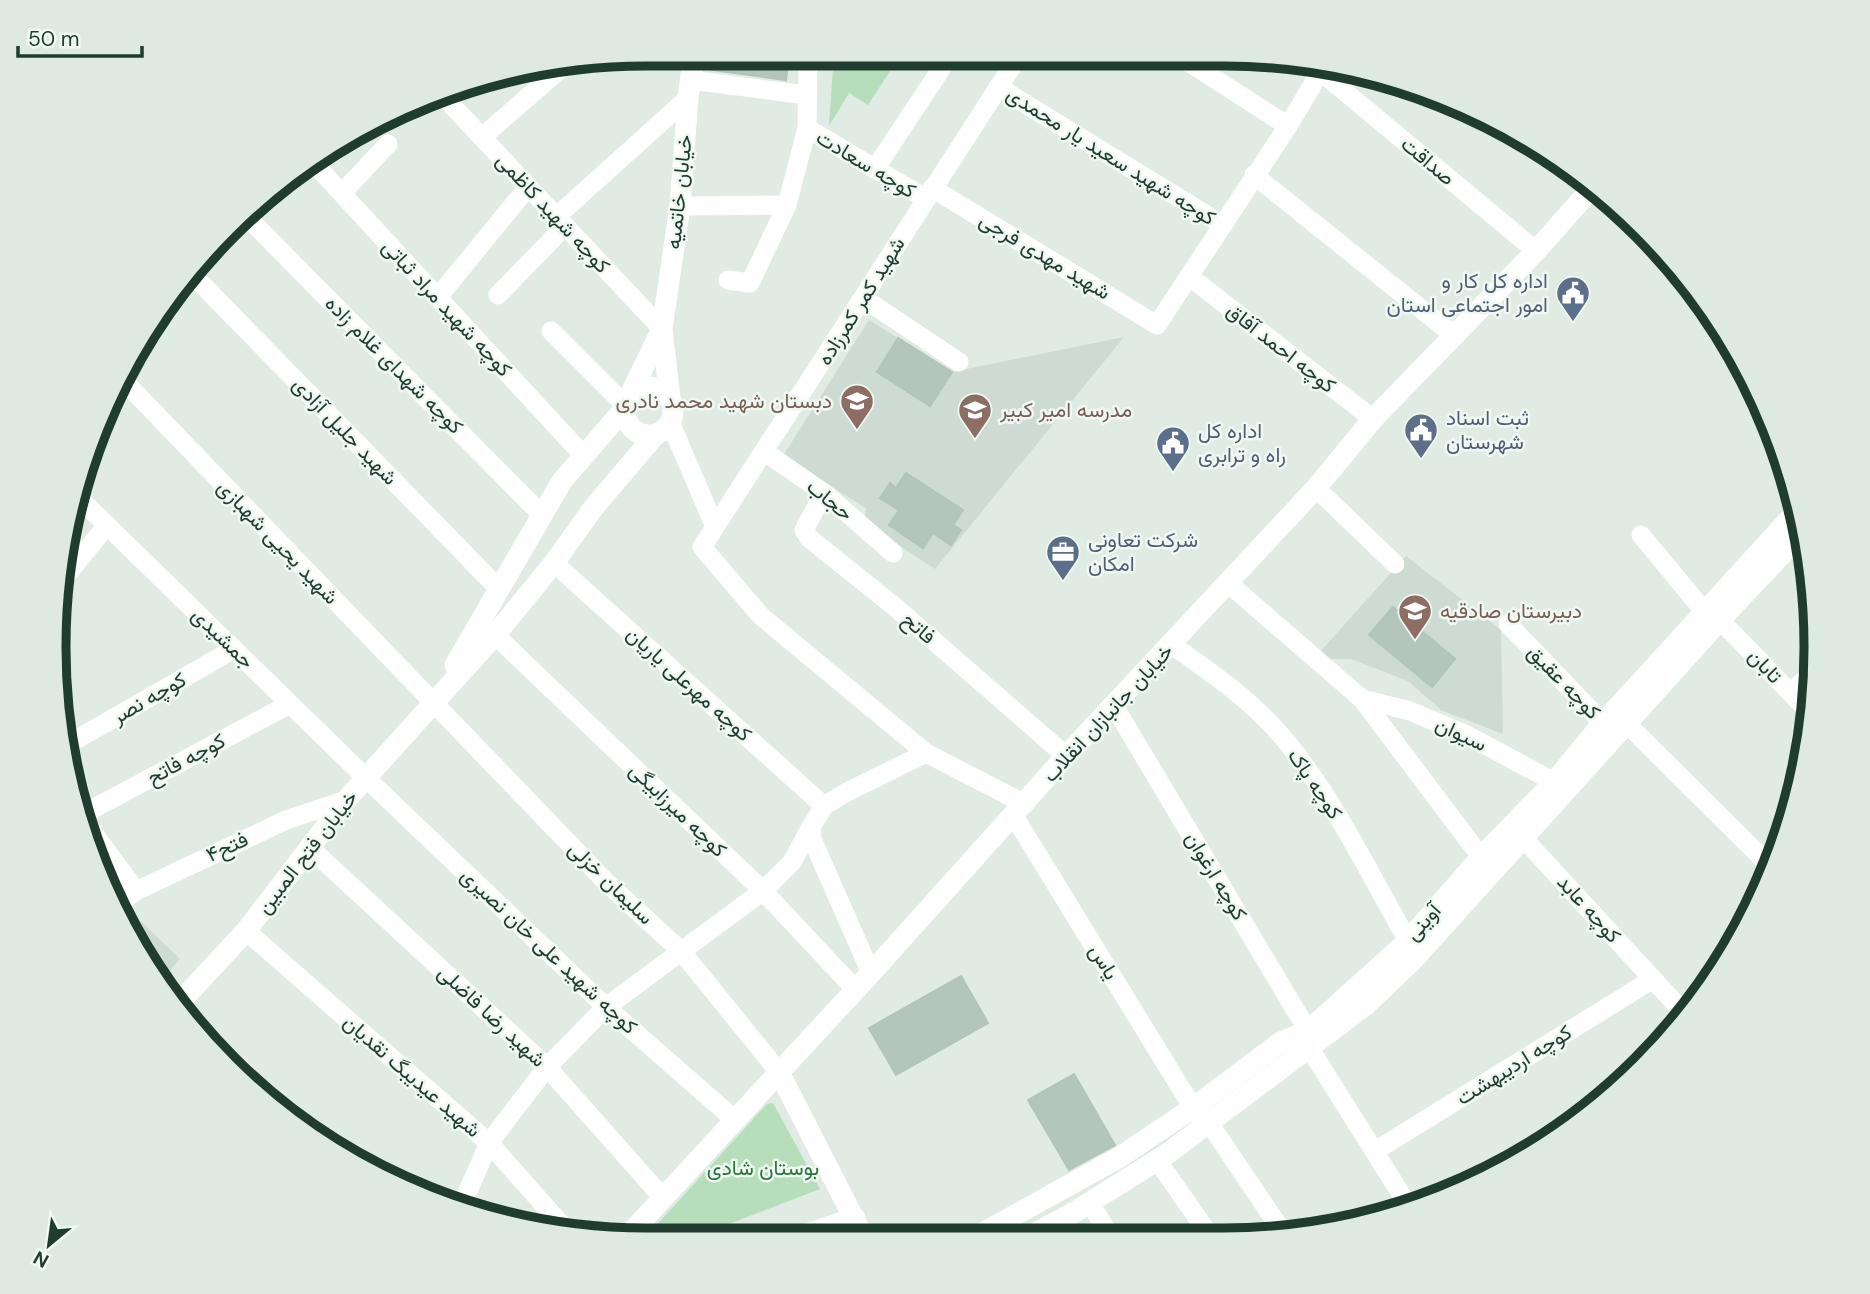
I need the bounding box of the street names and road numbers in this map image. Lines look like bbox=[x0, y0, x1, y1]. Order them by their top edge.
street label: کوچه شهید سعید یار محمدی bbox=[1001, 80, 1221, 232]
street label: کوچه سعادت bbox=[811, 123, 921, 205]
street label: صداقت bbox=[1395, 130, 1461, 192]
street label: خیابان خاتمیه bbox=[659, 133, 699, 251]
street label: کوچه شهید کاظمی bbox=[490, 147, 616, 279]
street label: شهید مهدی فرجی bbox=[974, 206, 1116, 306]
street label: شهید کمر کمرزاده bbox=[810, 232, 912, 370]
street label: کوچه شهید مراد ثباتی bbox=[376, 233, 518, 383]
street label: کوچه شهدای غلام زاده bbox=[319, 290, 469, 440]
street label: کوچه احمد آفاق bbox=[1221, 297, 1341, 399]
street label: شهید جلیل آزادی bbox=[286, 371, 404, 491]
street label: شهید یحیی شهبازی bbox=[211, 473, 345, 611]
street label: حجاب bbox=[801, 473, 859, 527]
street label: جمشیدی bbox=[185, 601, 261, 675]
street label: فاتح bbox=[896, 606, 942, 650]
street label: کوچه مهرعلی یاریان bbox=[620, 620, 758, 748]
street label: خیابان جانبازان انقلاب bbox=[1036, 638, 1180, 788]
street label: کوچه عقیق bbox=[1521, 638, 1607, 726]
street label: تابان bbox=[1742, 642, 1788, 690]
street label: کوچه نصر bbox=[106, 666, 191, 731]
street label: سیوان bbox=[1431, 710, 1491, 758]
street label: کوچه فاتح bbox=[142, 727, 230, 791]
street label: کوچه پاک bbox=[1281, 743, 1349, 825]
street label: کوچه میرزابیگی bbox=[623, 756, 733, 864]
street label: خیابان فتح المبین bbox=[250, 784, 364, 920]
street label: فتح۴ bbox=[201, 825, 253, 869]
street label: کوچه ارغوان bbox=[1179, 826, 1253, 926]
street label: سلیمان خزلی bbox=[562, 835, 660, 931]
street label: کوچه شهید علی خان نصیری bbox=[455, 862, 643, 1040]
street label: کوچه عابد bbox=[1551, 869, 1627, 949]
street label: آوینی bbox=[1399, 896, 1449, 947]
street label: یاس bbox=[1083, 939, 1125, 985]
street label: شهید رضا فاضلی bbox=[432, 959, 552, 1073]
street label: شهید عیدیبگ نقدیان bbox=[337, 1008, 487, 1144]
street label: کوچه اردیبهشت bbox=[1451, 1018, 1577, 1112]

